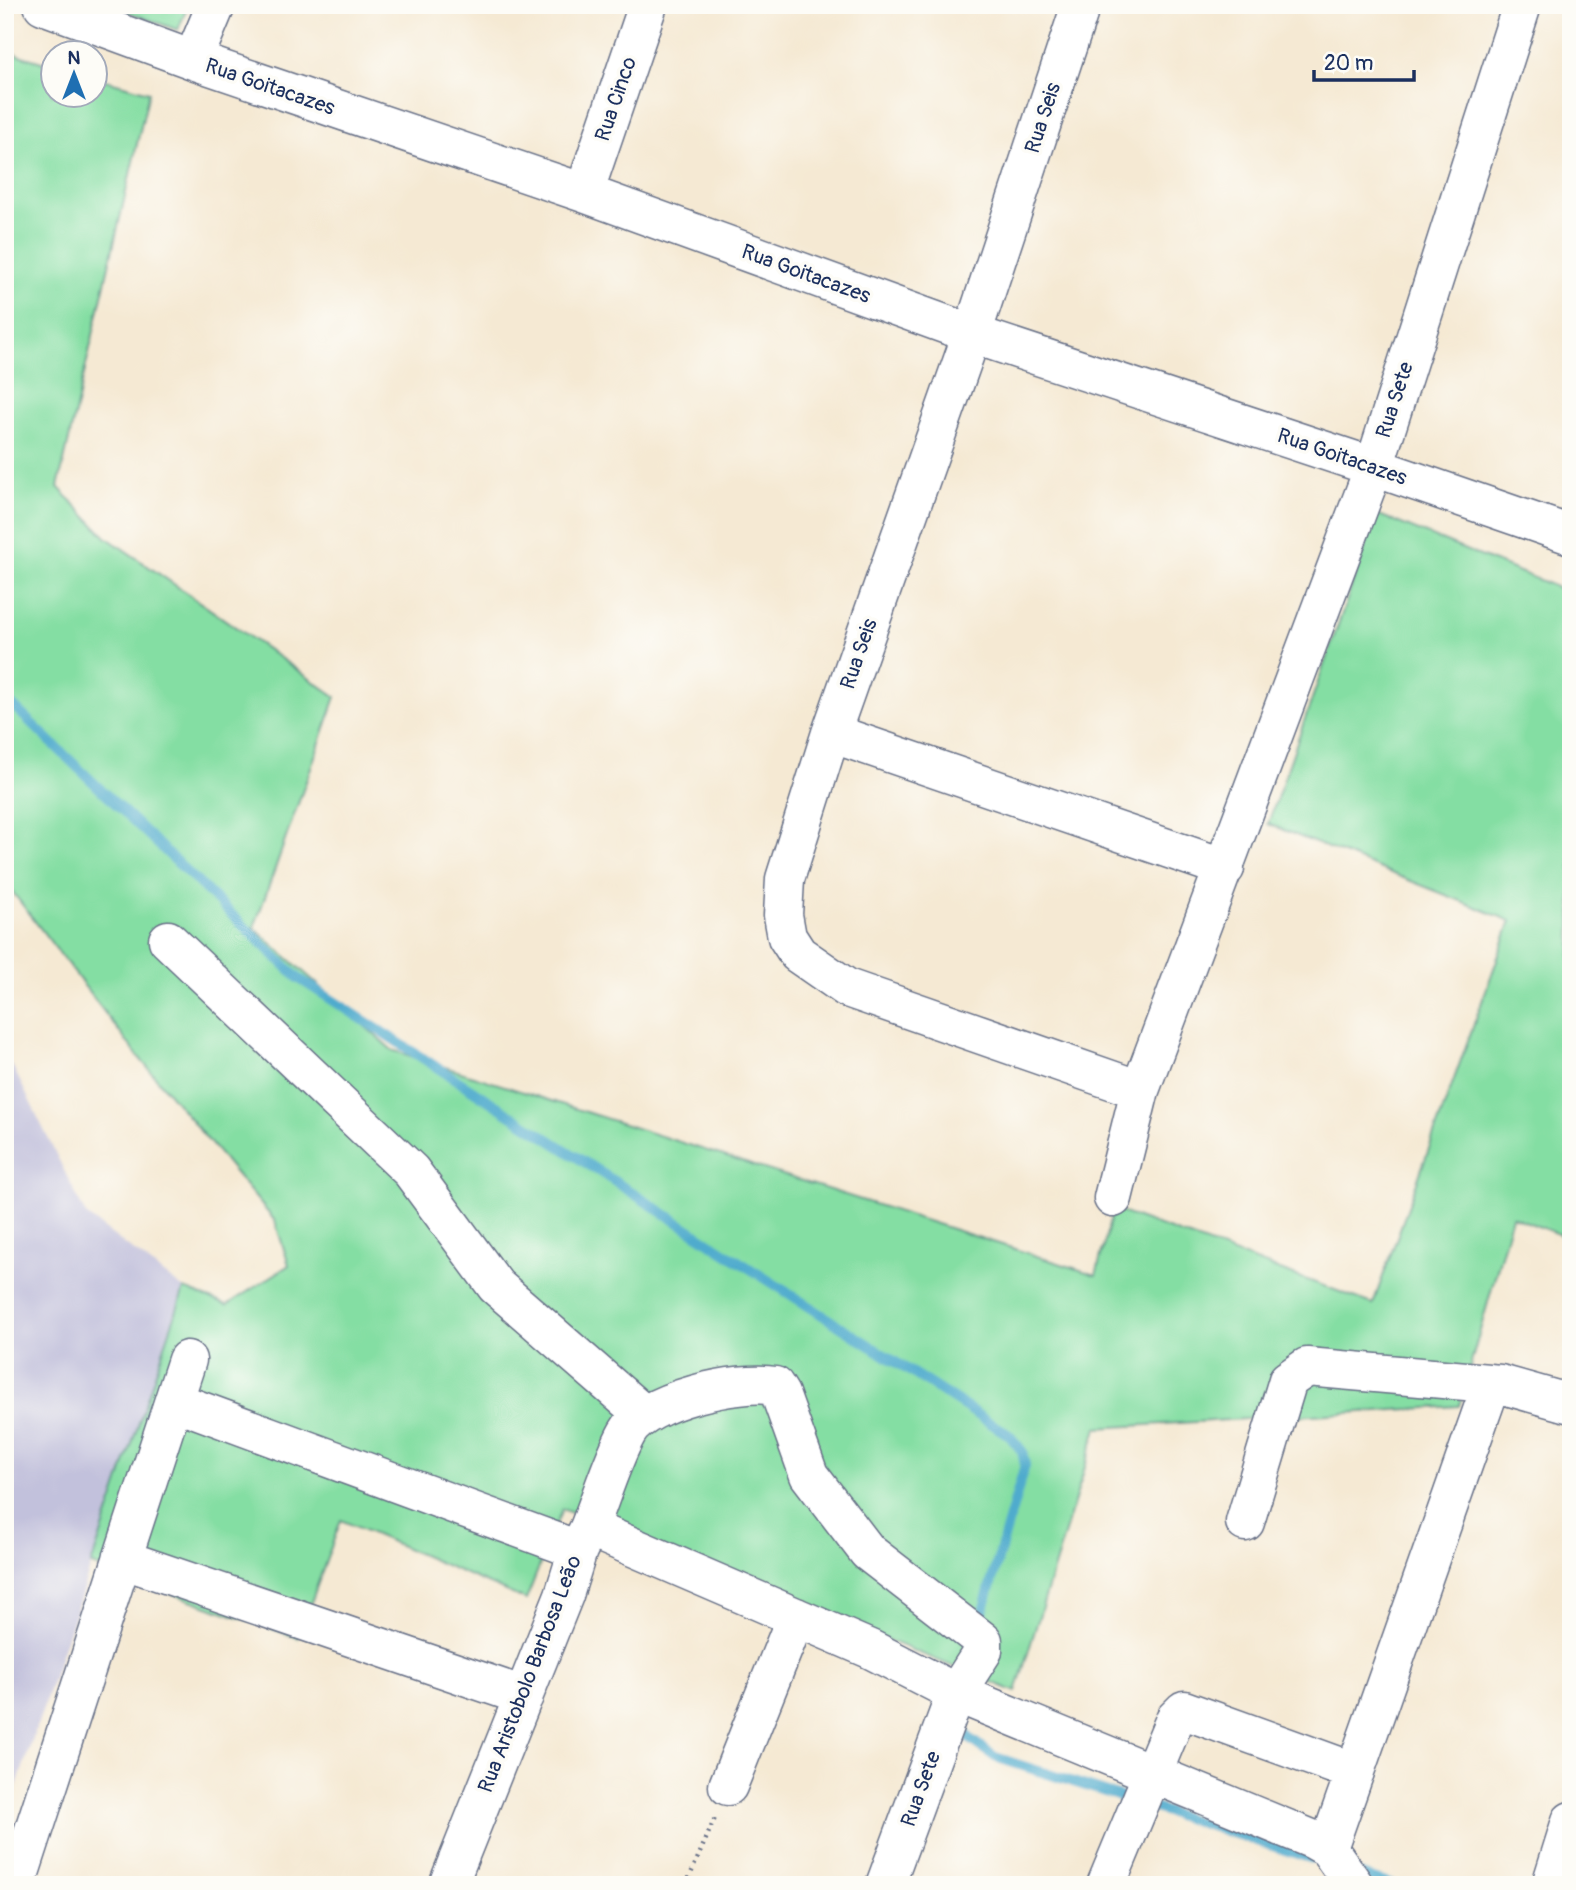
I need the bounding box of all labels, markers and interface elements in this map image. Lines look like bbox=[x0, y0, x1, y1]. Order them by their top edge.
north arrow bbox=[38, 38, 108, 108]
scale bar bbox=[1314, 38, 1413, 82]
text: N bbox=[68, 46, 81, 70]
text: 20 m bbox=[1324, 50, 1373, 77]
street label: Rua Goitacazes bbox=[202, 52, 339, 122]
street label: Rua Cinco bbox=[589, 53, 643, 145]
street label: Rua Seis bbox=[1019, 79, 1067, 157]
street label: Rua Goitacazes bbox=[738, 238, 875, 310]
street label: Rua Sete bbox=[1370, 358, 1420, 441]
street label: Rua Goitacazes bbox=[1274, 422, 1411, 492]
street label: Rua Seis bbox=[834, 615, 884, 693]
street label: Rua Aristobolo Barbosa Leão bbox=[472, 1551, 588, 1797]
street label: Rua Sete bbox=[895, 1747, 947, 1830]

